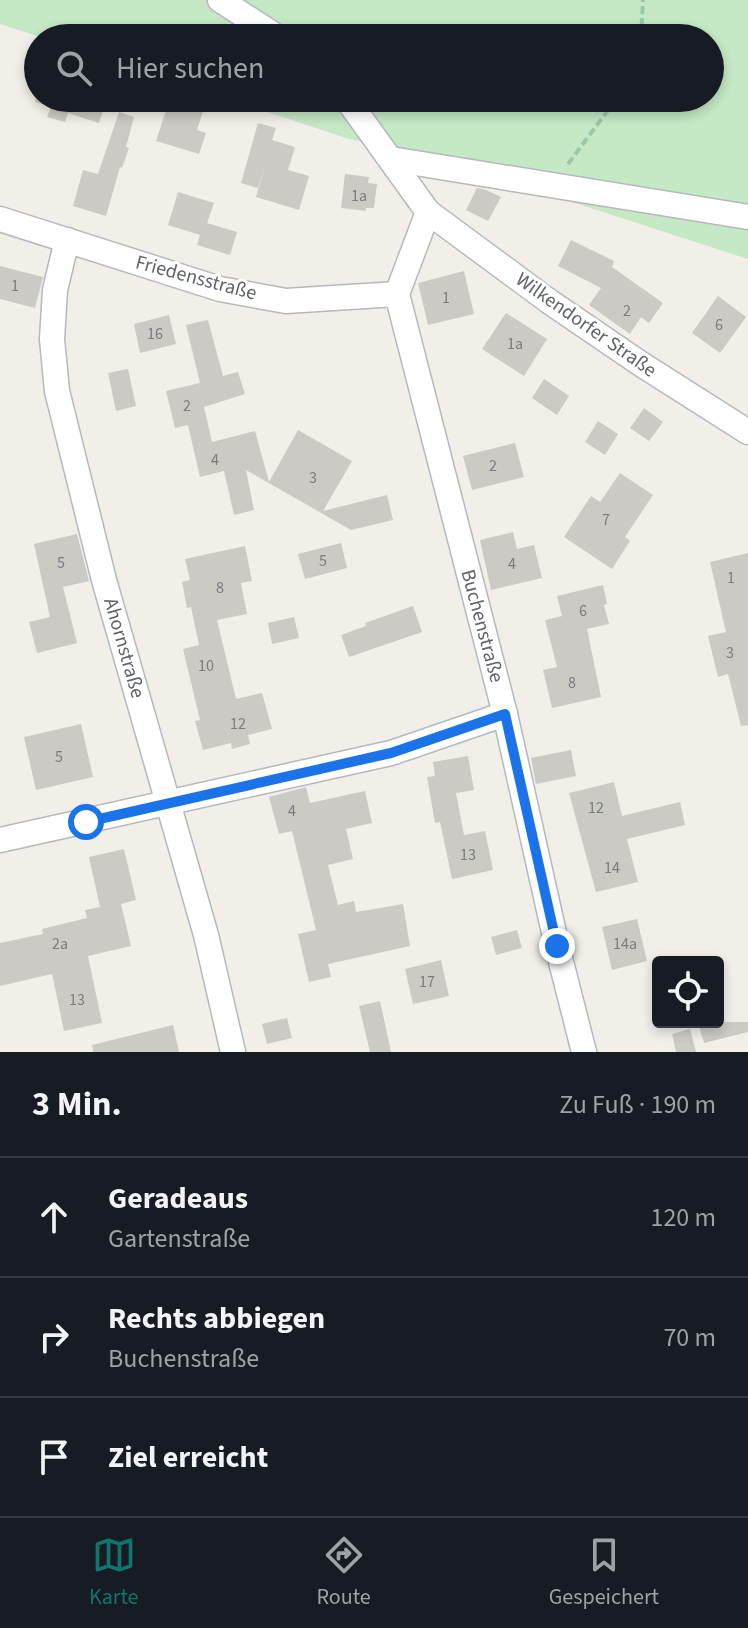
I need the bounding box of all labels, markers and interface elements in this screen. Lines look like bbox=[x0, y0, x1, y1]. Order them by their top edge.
search box bbox=[24, 24, 724, 112]
icon: search bbox=[52, 46, 96, 90]
text: Hier suchen bbox=[116, 47, 264, 90]
house number: 1a bbox=[351, 185, 367, 207]
street label: Friedensstraße bbox=[132, 248, 260, 308]
street label: Wilkendorfer Straße bbox=[510, 266, 662, 384]
house number: 1 bbox=[11, 275, 19, 297]
house number: 1 bbox=[442, 287, 450, 309]
house number: 2 bbox=[623, 300, 631, 322]
house number: 6 bbox=[715, 314, 723, 336]
house number: 16 bbox=[147, 323, 163, 345]
house number: 1a bbox=[507, 333, 523, 355]
house number: 2 bbox=[183, 395, 191, 417]
house number: 4 bbox=[211, 449, 219, 471]
house number: 2 bbox=[489, 455, 497, 477]
house number: 3 bbox=[309, 467, 317, 489]
house number: 7 bbox=[602, 509, 610, 531]
house number: 5 bbox=[319, 550, 327, 572]
house number: 5 bbox=[57, 552, 65, 574]
house number: 4 bbox=[508, 553, 516, 575]
street label: Buchenstraße bbox=[453, 566, 511, 686]
house number: 1 bbox=[727, 567, 735, 589]
house number: 8 bbox=[216, 577, 224, 599]
street label: Ahornstraße bbox=[96, 595, 152, 702]
house number: 6 bbox=[579, 600, 587, 622]
house number: 3 bbox=[726, 642, 734, 664]
house number: 10 bbox=[198, 655, 214, 677]
house number: 8 bbox=[568, 672, 576, 694]
house number: 12 bbox=[230, 713, 246, 735]
house number: 5 bbox=[55, 746, 63, 768]
house number: 12 bbox=[588, 797, 604, 819]
house number: 4 bbox=[288, 800, 296, 822]
route start bbox=[68, 804, 104, 840]
house number: 13 bbox=[460, 844, 476, 866]
house number: 14 bbox=[604, 857, 620, 879]
route end bbox=[539, 928, 575, 964]
house number: 2a bbox=[52, 933, 68, 955]
house number: 14a bbox=[613, 933, 637, 955]
map controls bbox=[652, 956, 724, 1028]
button: locate bbox=[652, 956, 724, 1028]
house number: 17 bbox=[419, 971, 435, 993]
house number: 13 bbox=[69, 989, 85, 1011]
text: 3 Min. bbox=[32, 1080, 122, 1129]
text: Zu Fuß · 190 m bbox=[559, 1086, 716, 1123]
text: Geradeaus bbox=[108, 1177, 248, 1220]
icon: ahead bbox=[32, 1195, 76, 1239]
text: 120 m bbox=[650, 1199, 716, 1236]
text: Gartenstraße bbox=[108, 1220, 250, 1257]
text: Rechts abbiegen bbox=[108, 1297, 325, 1340]
icon: right bbox=[32, 1315, 76, 1359]
text: 70 m bbox=[663, 1319, 716, 1356]
text: Buchenstraße bbox=[108, 1340, 259, 1377]
icon: arrive bbox=[32, 1435, 76, 1479]
text: Ziel erreicht bbox=[108, 1436, 268, 1479]
tab: Karte bbox=[89, 1533, 139, 1613]
tab: Route bbox=[317, 1533, 371, 1613]
tab: Gespeichert bbox=[549, 1533, 659, 1613]

